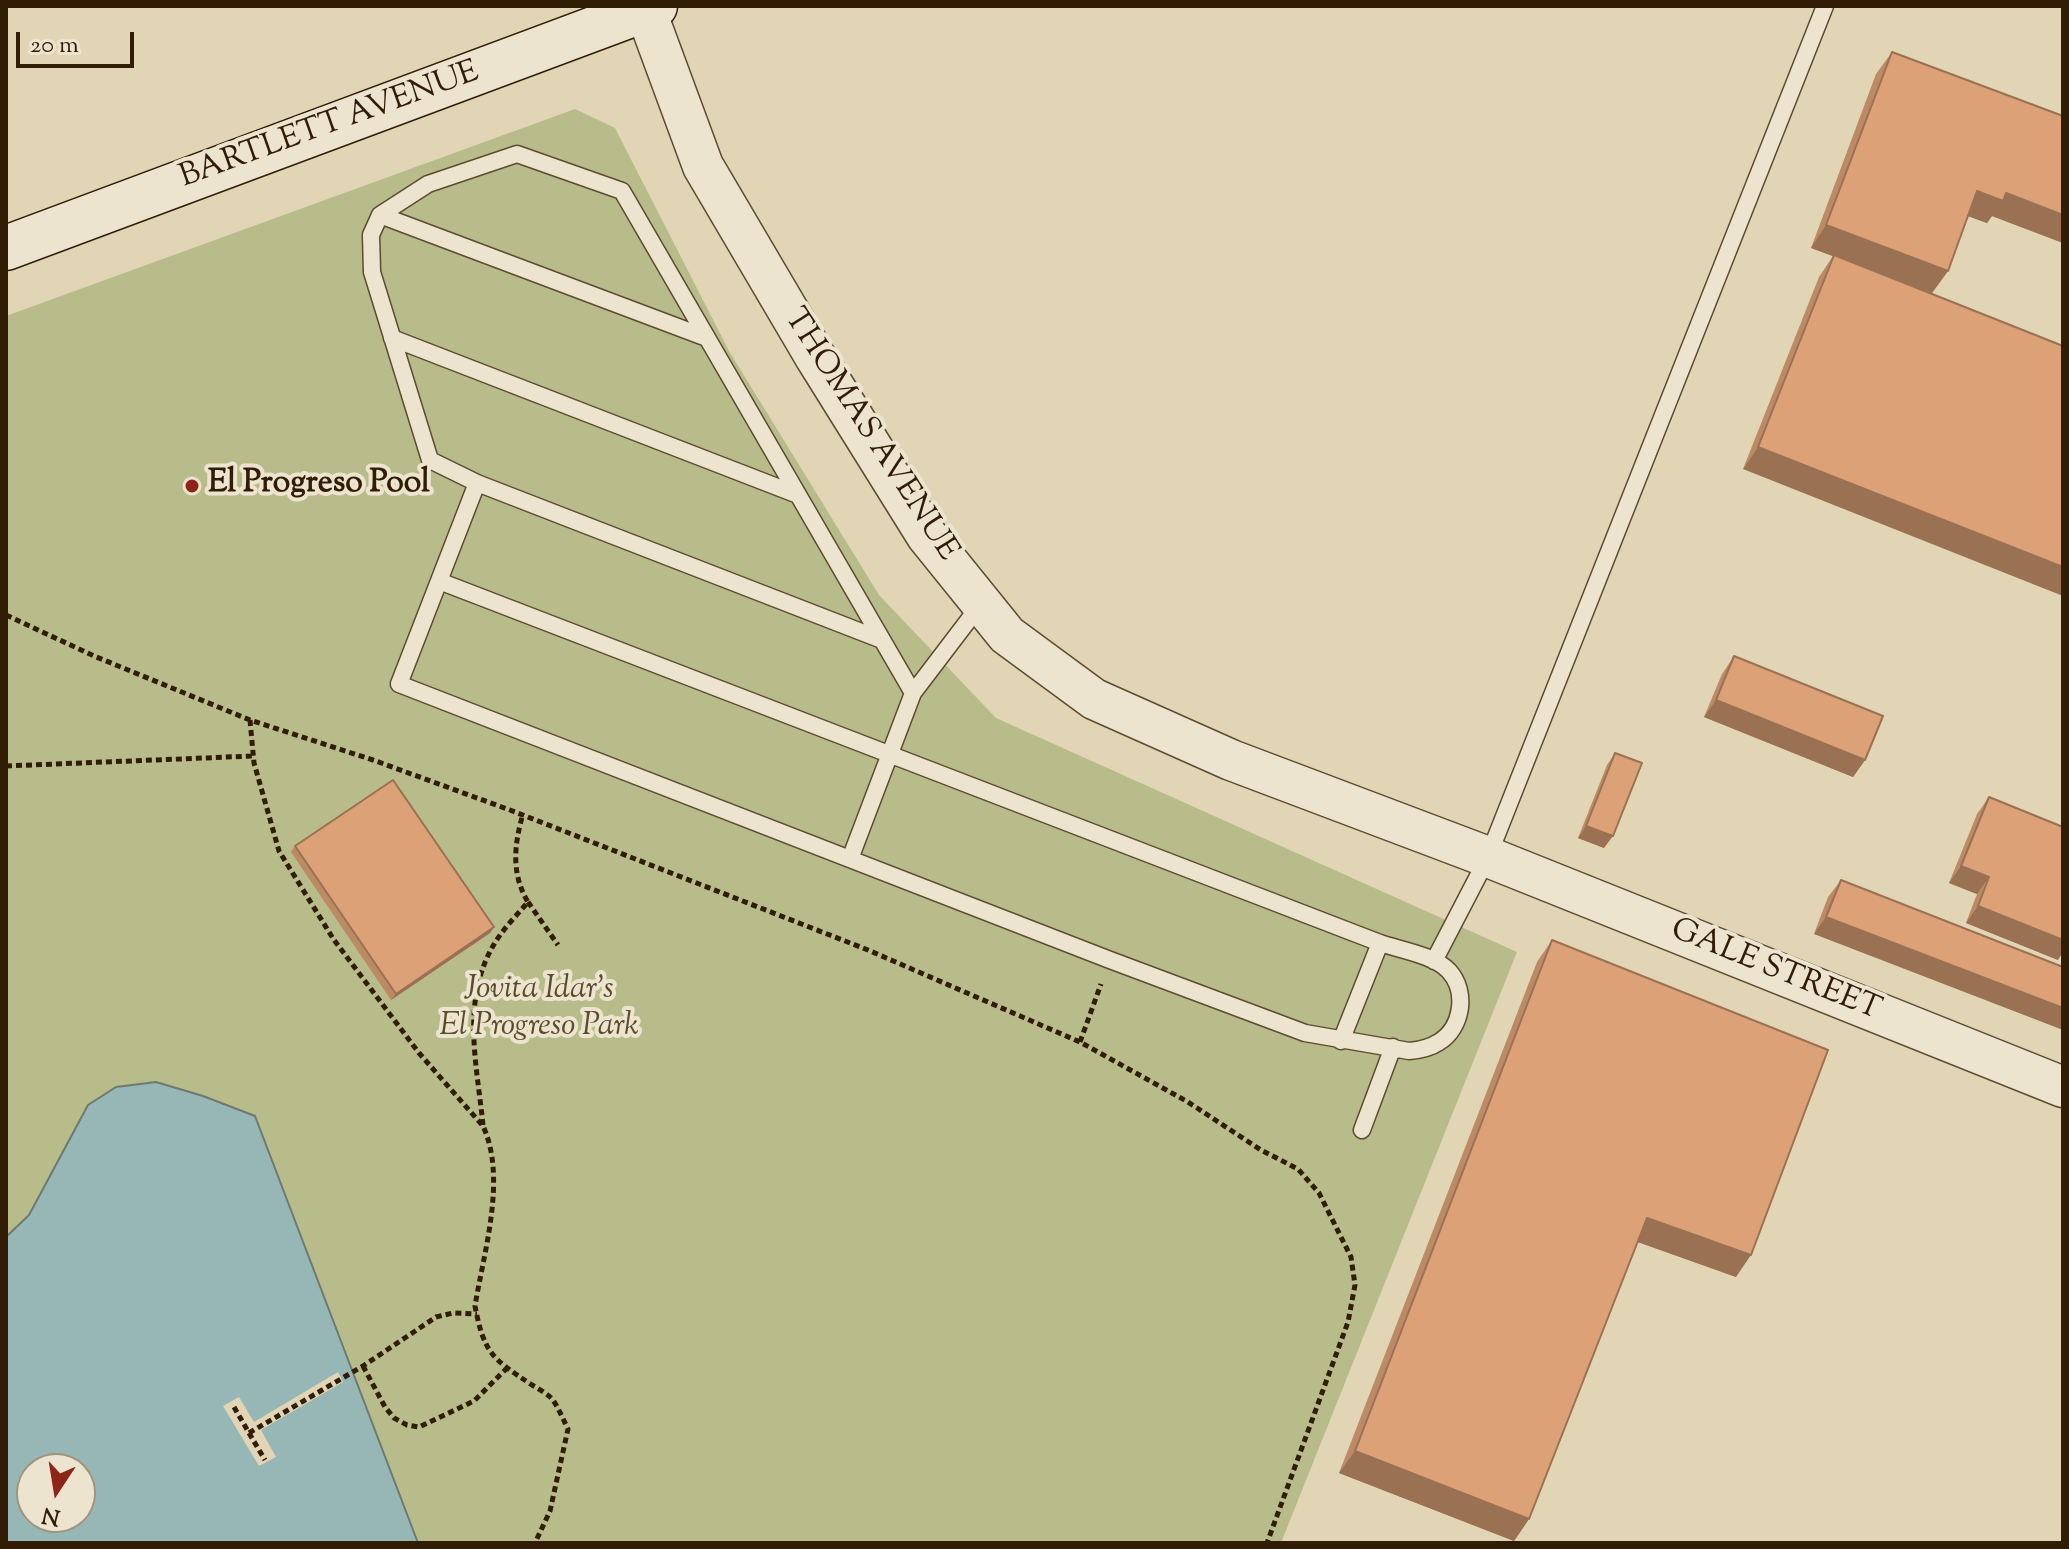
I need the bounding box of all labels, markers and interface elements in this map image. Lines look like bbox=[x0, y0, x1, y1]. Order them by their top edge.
scale bar bbox=[20, 16, 138, 66]
text: 20 m bbox=[30, 29, 79, 63]
street label: BARTLETT AVENUE bbox=[175, 55, 485, 199]
street label: THOMAS AVENUE bbox=[773, 303, 965, 569]
place label: El Progreso Pool bbox=[208, 467, 430, 505]
marker: El Progreso Pool bbox=[183, 477, 201, 495]
street label: GALE STREET bbox=[1664, 912, 1886, 1032]
park label: Jovita Idar's El Progreso Park bbox=[439, 973, 639, 1048]
north arrow bbox=[16, 1453, 96, 1533]
text: N bbox=[40, 1497, 63, 1532]

